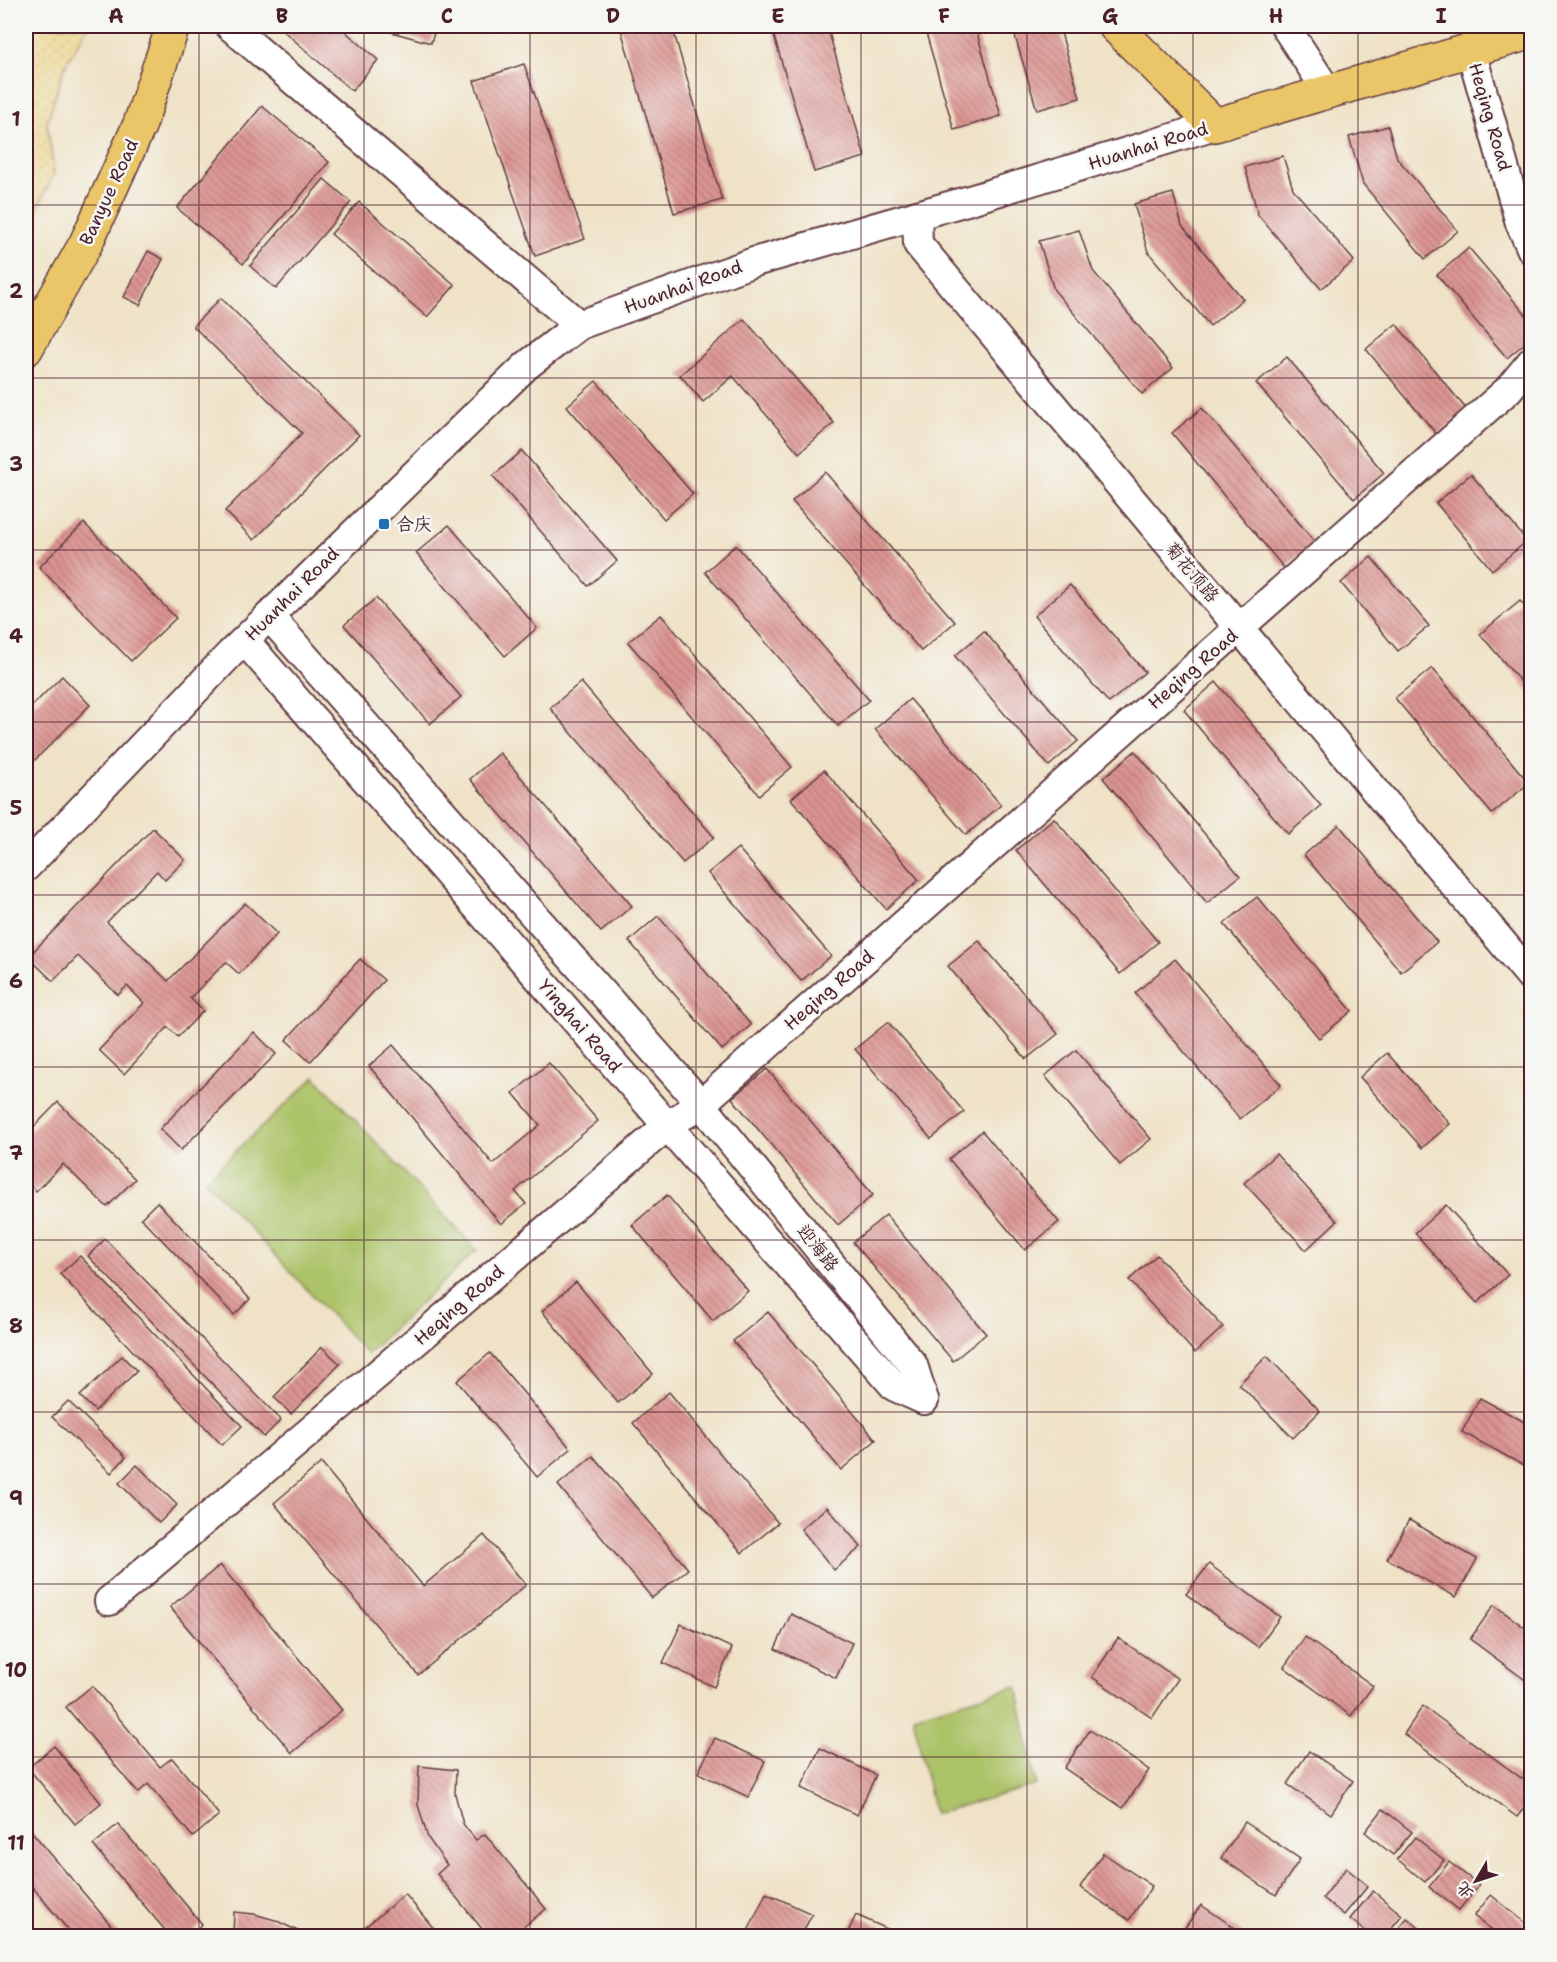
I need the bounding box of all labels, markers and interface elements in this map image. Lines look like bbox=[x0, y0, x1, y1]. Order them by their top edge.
text: A bbox=[108, 3, 124, 29]
text: B bbox=[276, 3, 288, 29]
text: C bbox=[441, 3, 453, 29]
text: D bbox=[606, 3, 620, 29]
text: E bbox=[771, 3, 785, 29]
text: F bbox=[938, 3, 950, 29]
text: G bbox=[1102, 3, 1118, 29]
text: H bbox=[1269, 3, 1283, 29]
text: I bbox=[1435, 3, 1447, 29]
street label: Heqing Road bbox=[1463, 60, 1517, 174]
text: 1 bbox=[11, 106, 21, 132]
street label: Huanhai Road bbox=[1085, 116, 1211, 176]
street label: Banyue Road bbox=[74, 135, 144, 249]
street label: Huanhai Road bbox=[621, 255, 745, 319]
text: 2 bbox=[9, 278, 23, 304]
text: 3 bbox=[9, 451, 23, 477]
place label: 合庆 bbox=[396, 512, 432, 536]
marker: 合庆 bbox=[377, 517, 391, 531]
street label: 菊花顶路 bbox=[1160, 537, 1224, 607]
street label: Huanhai Road bbox=[240, 542, 344, 646]
text: 4 bbox=[9, 623, 23, 649]
street label: Heqing Road bbox=[1143, 623, 1243, 715]
text: 5 bbox=[10, 795, 22, 821]
street label: Heqing Road bbox=[779, 944, 879, 1036]
text: 6 bbox=[9, 968, 23, 994]
street label: Yinghai Road bbox=[533, 974, 627, 1078]
text: 7 bbox=[9, 1140, 23, 1166]
street label: 迎海路 bbox=[792, 1219, 844, 1277]
street label: Heqing Road bbox=[409, 1259, 509, 1351]
text: 8 bbox=[9, 1313, 23, 1339]
text: 9 bbox=[9, 1485, 23, 1511]
text: 10 bbox=[5, 1657, 27, 1683]
text: 11 bbox=[7, 1830, 25, 1856]
north arrow bbox=[1446, 1851, 1506, 1911]
text: 北 bbox=[1452, 1877, 1478, 1903]

